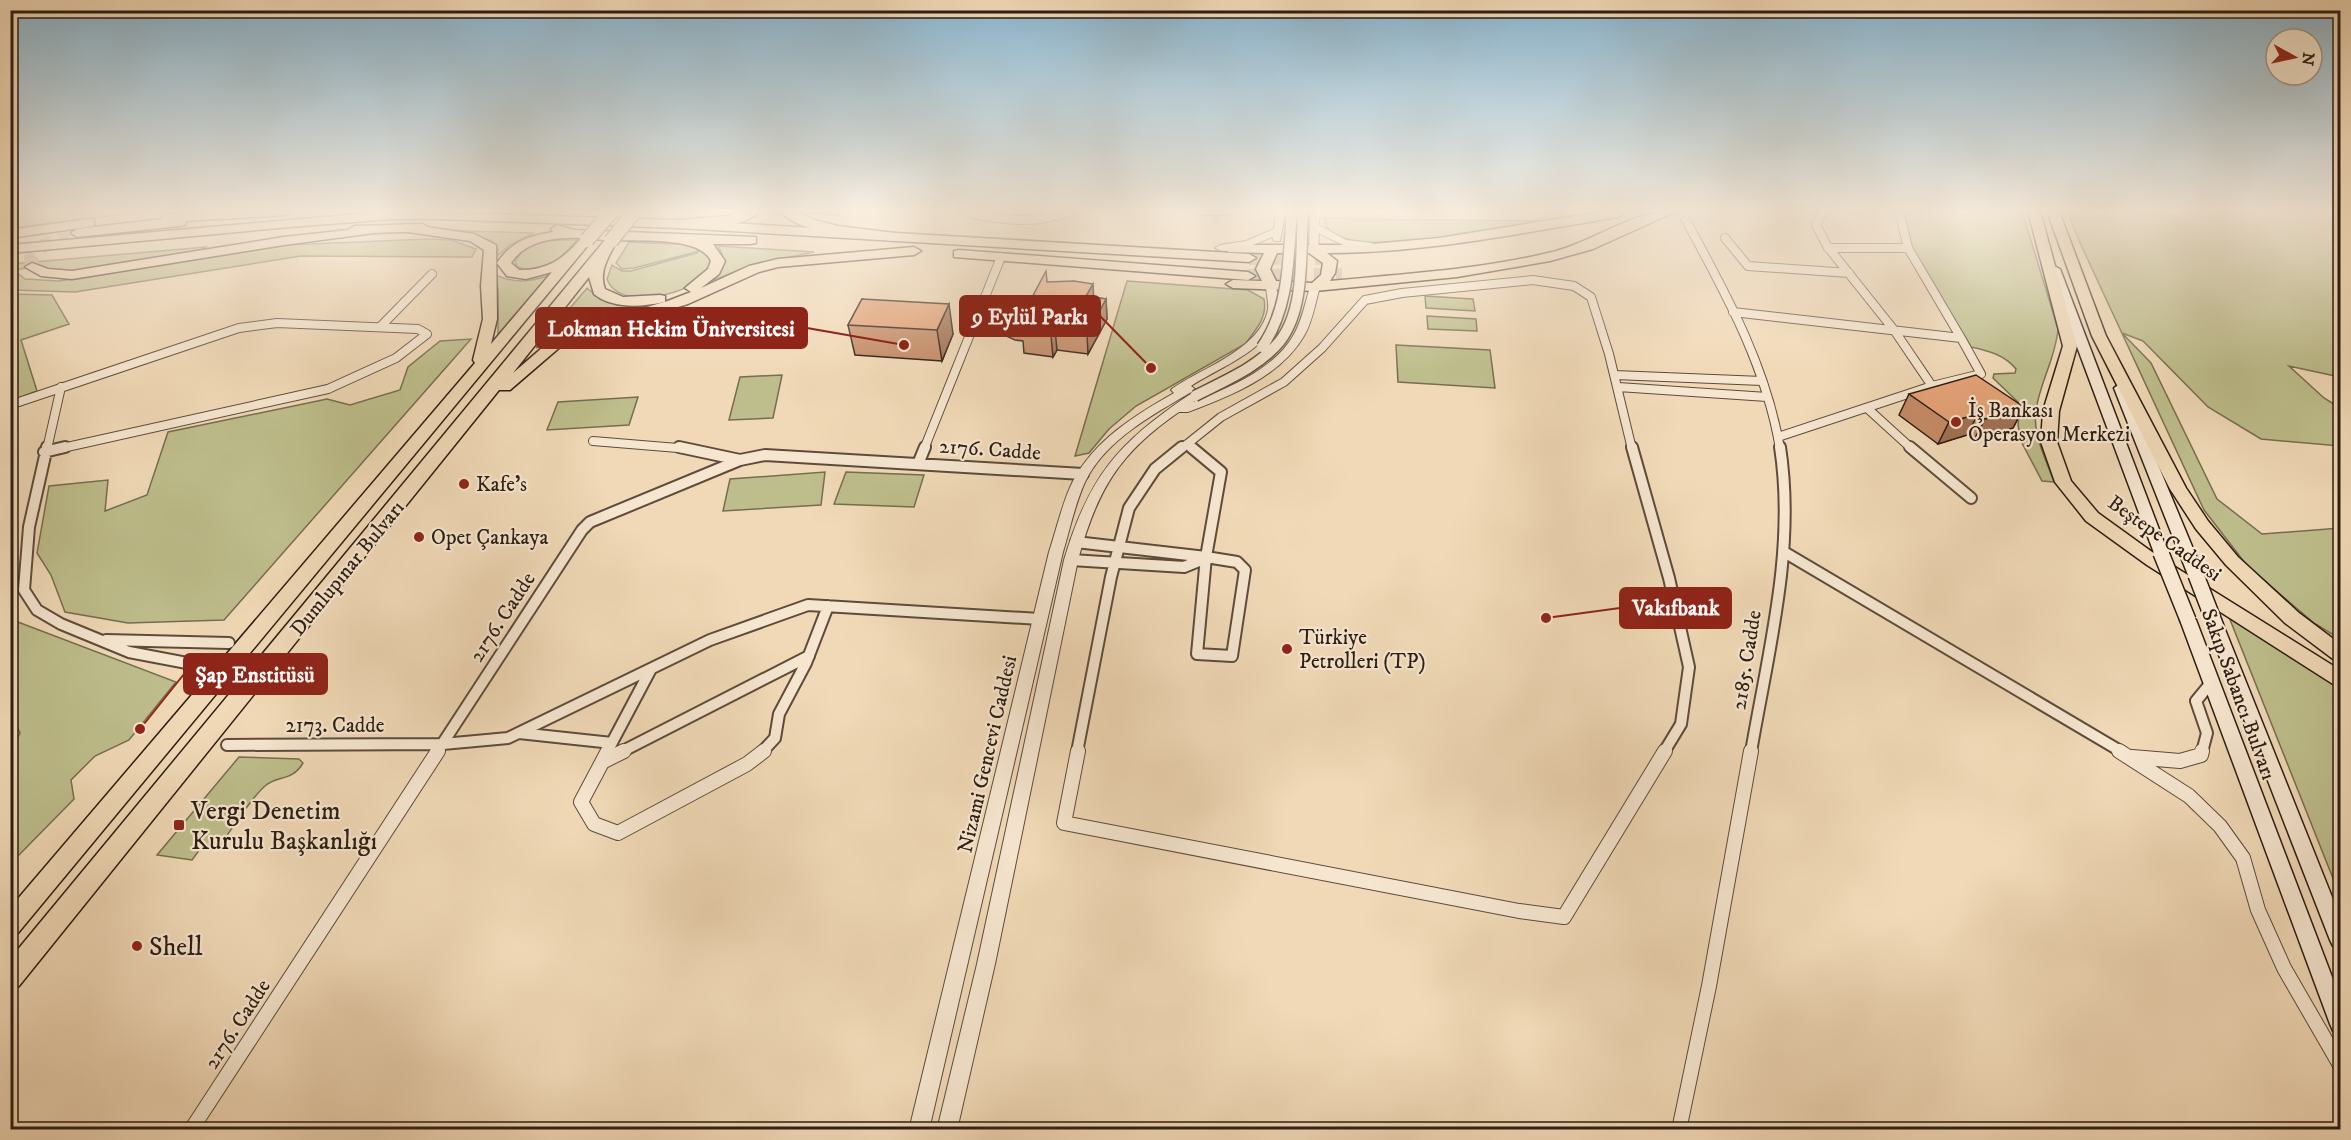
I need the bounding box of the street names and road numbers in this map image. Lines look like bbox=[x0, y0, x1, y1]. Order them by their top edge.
street label: 2176. Cadde bbox=[938, 433, 1042, 467]
street label: Beştepe Caddesi bbox=[2102, 490, 2226, 588]
street label: Dumlupınar Bulvarı bbox=[285, 496, 410, 642]
street label: 2176. Cadde bbox=[464, 567, 542, 667]
street label: Sakıp Sabancı Bulvarı bbox=[2195, 605, 2281, 784]
street label: 2185. Cadde bbox=[1726, 608, 1768, 712]
street label: Nizami Gencevi Caddesi bbox=[953, 653, 1023, 856]
street label: 2173. Cadde bbox=[286, 713, 385, 739]
street label: 2176. Cadde bbox=[199, 974, 277, 1074]

